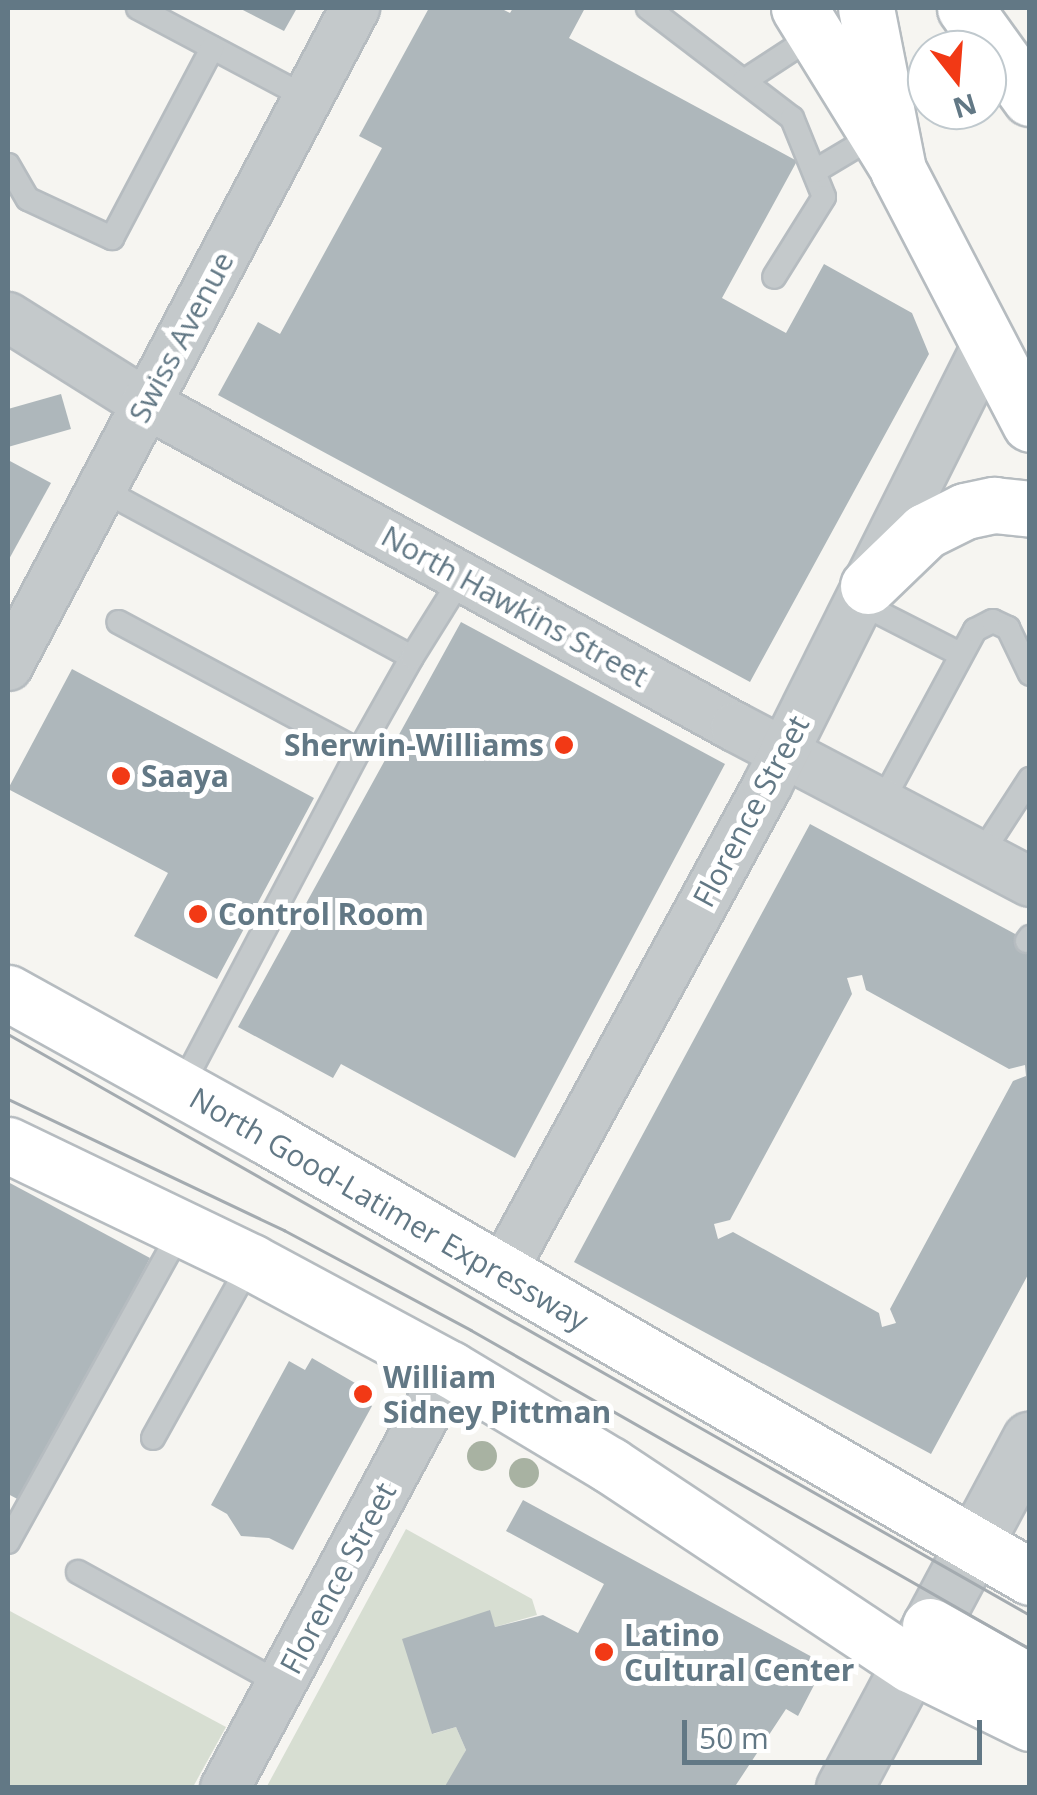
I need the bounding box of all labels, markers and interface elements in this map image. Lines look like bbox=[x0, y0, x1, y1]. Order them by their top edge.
north arrow bbox=[907, 30, 1007, 130]
text: N bbox=[949, 85, 982, 128]
street label: Swiss Avenue bbox=[121, 246, 241, 428]
street label: North Hawkins Street bbox=[375, 518, 655, 694]
street label: Florence Street bbox=[685, 709, 817, 913]
place label: Sherwin-Williams bbox=[284, 727, 544, 763]
marker: Sherwin-Williams bbox=[553, 734, 575, 756]
place label: Saaya bbox=[141, 758, 229, 794]
marker: Saaya bbox=[110, 765, 132, 787]
place label: Control Room bbox=[218, 896, 424, 932]
marker: Control Room bbox=[187, 903, 209, 925]
street label: North Good-Latimer Expressway bbox=[183, 1080, 595, 1338]
place label: William Sidney Pittman bbox=[383, 1359, 611, 1430]
marker: William Sidney Pittman bbox=[352, 1383, 374, 1405]
street label: Florence Street bbox=[272, 1476, 404, 1680]
place label: Latino Cultural Center bbox=[624, 1617, 854, 1688]
marker: Latino Cultural Center bbox=[593, 1641, 615, 1663]
scale bar bbox=[687, 1700, 987, 1762]
text: 50 m bbox=[699, 1717, 769, 1758]

